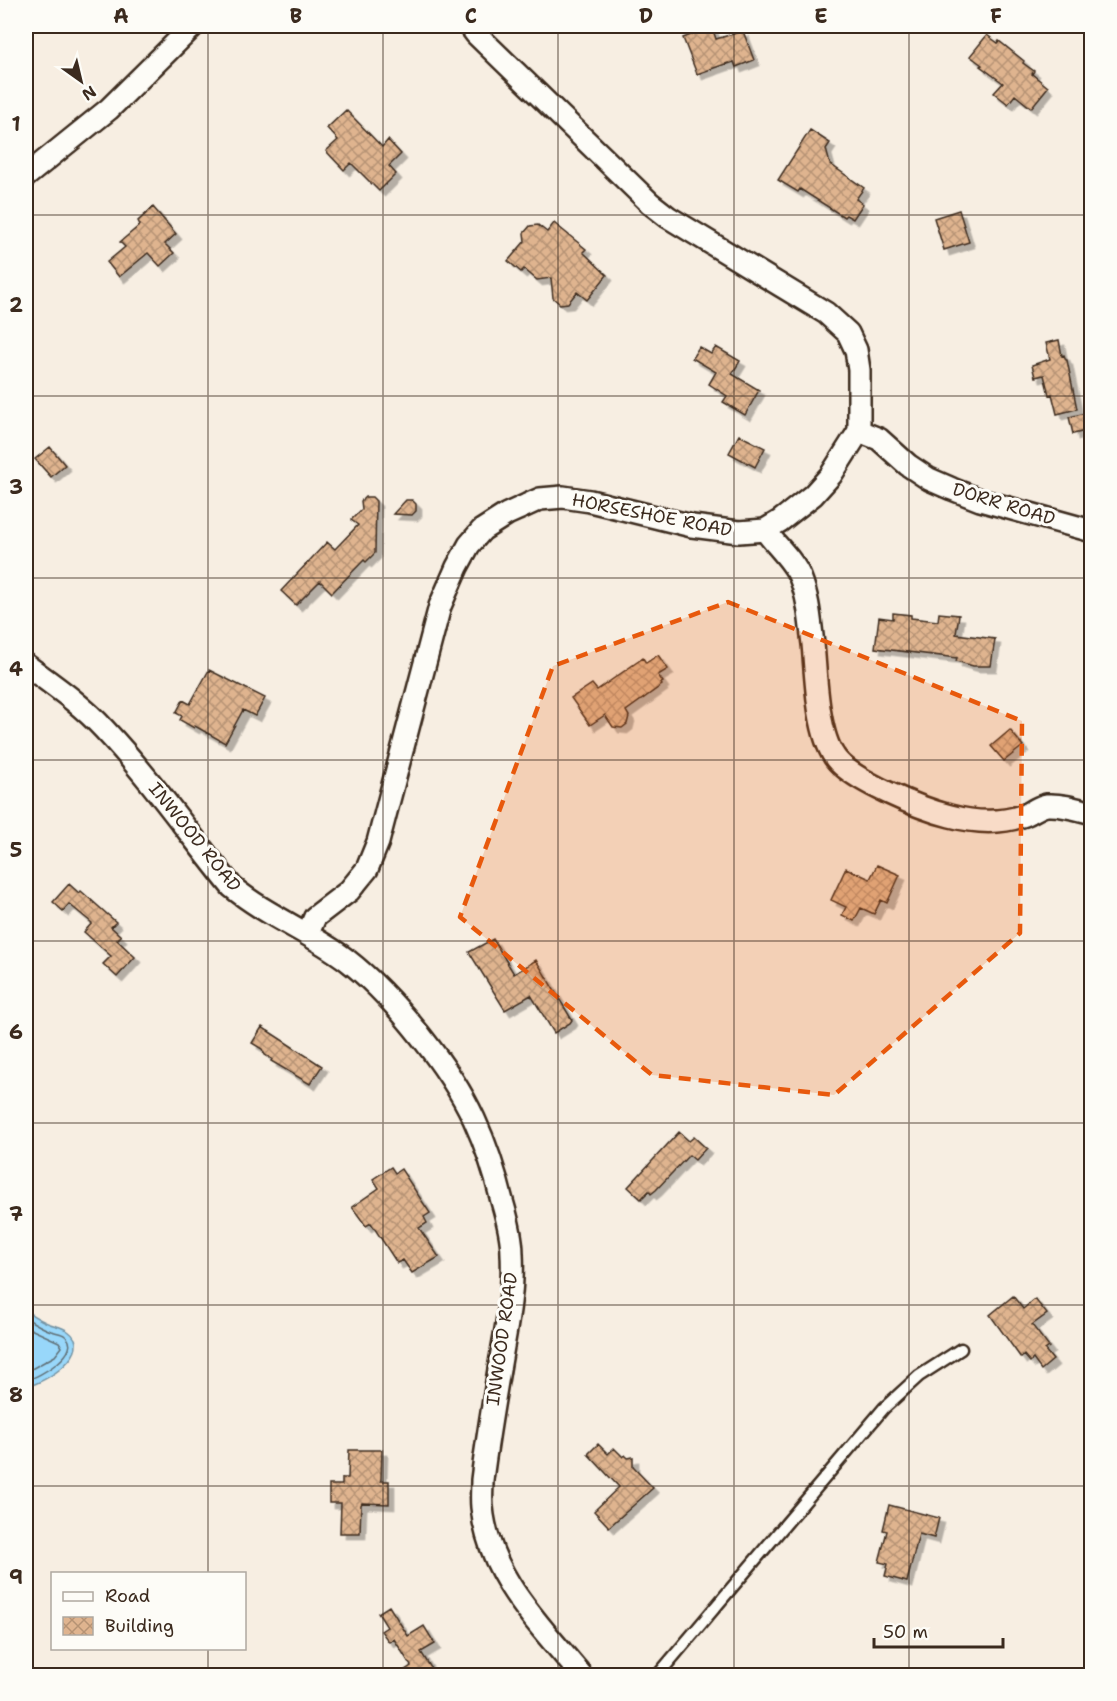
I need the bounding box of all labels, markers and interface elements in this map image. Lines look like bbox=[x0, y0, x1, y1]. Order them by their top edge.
text: A bbox=[113, 3, 129, 29]
text: B bbox=[290, 3, 302, 29]
text: C bbox=[465, 3, 477, 29]
text: D bbox=[639, 3, 653, 29]
text: E bbox=[814, 3, 828, 29]
text: F bbox=[990, 3, 1002, 29]
north arrow bbox=[51, 51, 111, 111]
text: N bbox=[78, 81, 100, 105]
text: 1 bbox=[11, 111, 21, 137]
text: 2 bbox=[9, 292, 23, 318]
text: 3 bbox=[9, 474, 23, 500]
street label: DORR ROAD bbox=[950, 477, 1058, 531]
street label: HORSESHOE ROAD bbox=[570, 488, 734, 542]
text: 4 bbox=[9, 656, 23, 682]
street label: INWOOD ROAD bbox=[143, 777, 247, 897]
text: 5 bbox=[10, 837, 22, 863]
text: 6 bbox=[9, 1019, 23, 1045]
text: 7 bbox=[9, 1201, 23, 1227]
street label: INWOOD ROAD bbox=[481, 1271, 523, 1407]
text: 8 bbox=[9, 1382, 23, 1408]
text: 9 bbox=[9, 1564, 23, 1590]
legend bbox=[51, 1572, 246, 1650]
text: Road bbox=[105, 1584, 150, 1608]
scale bar bbox=[874, 1611, 1003, 1649]
text: Building bbox=[105, 1614, 174, 1638]
text: 50 m bbox=[883, 1620, 928, 1644]

